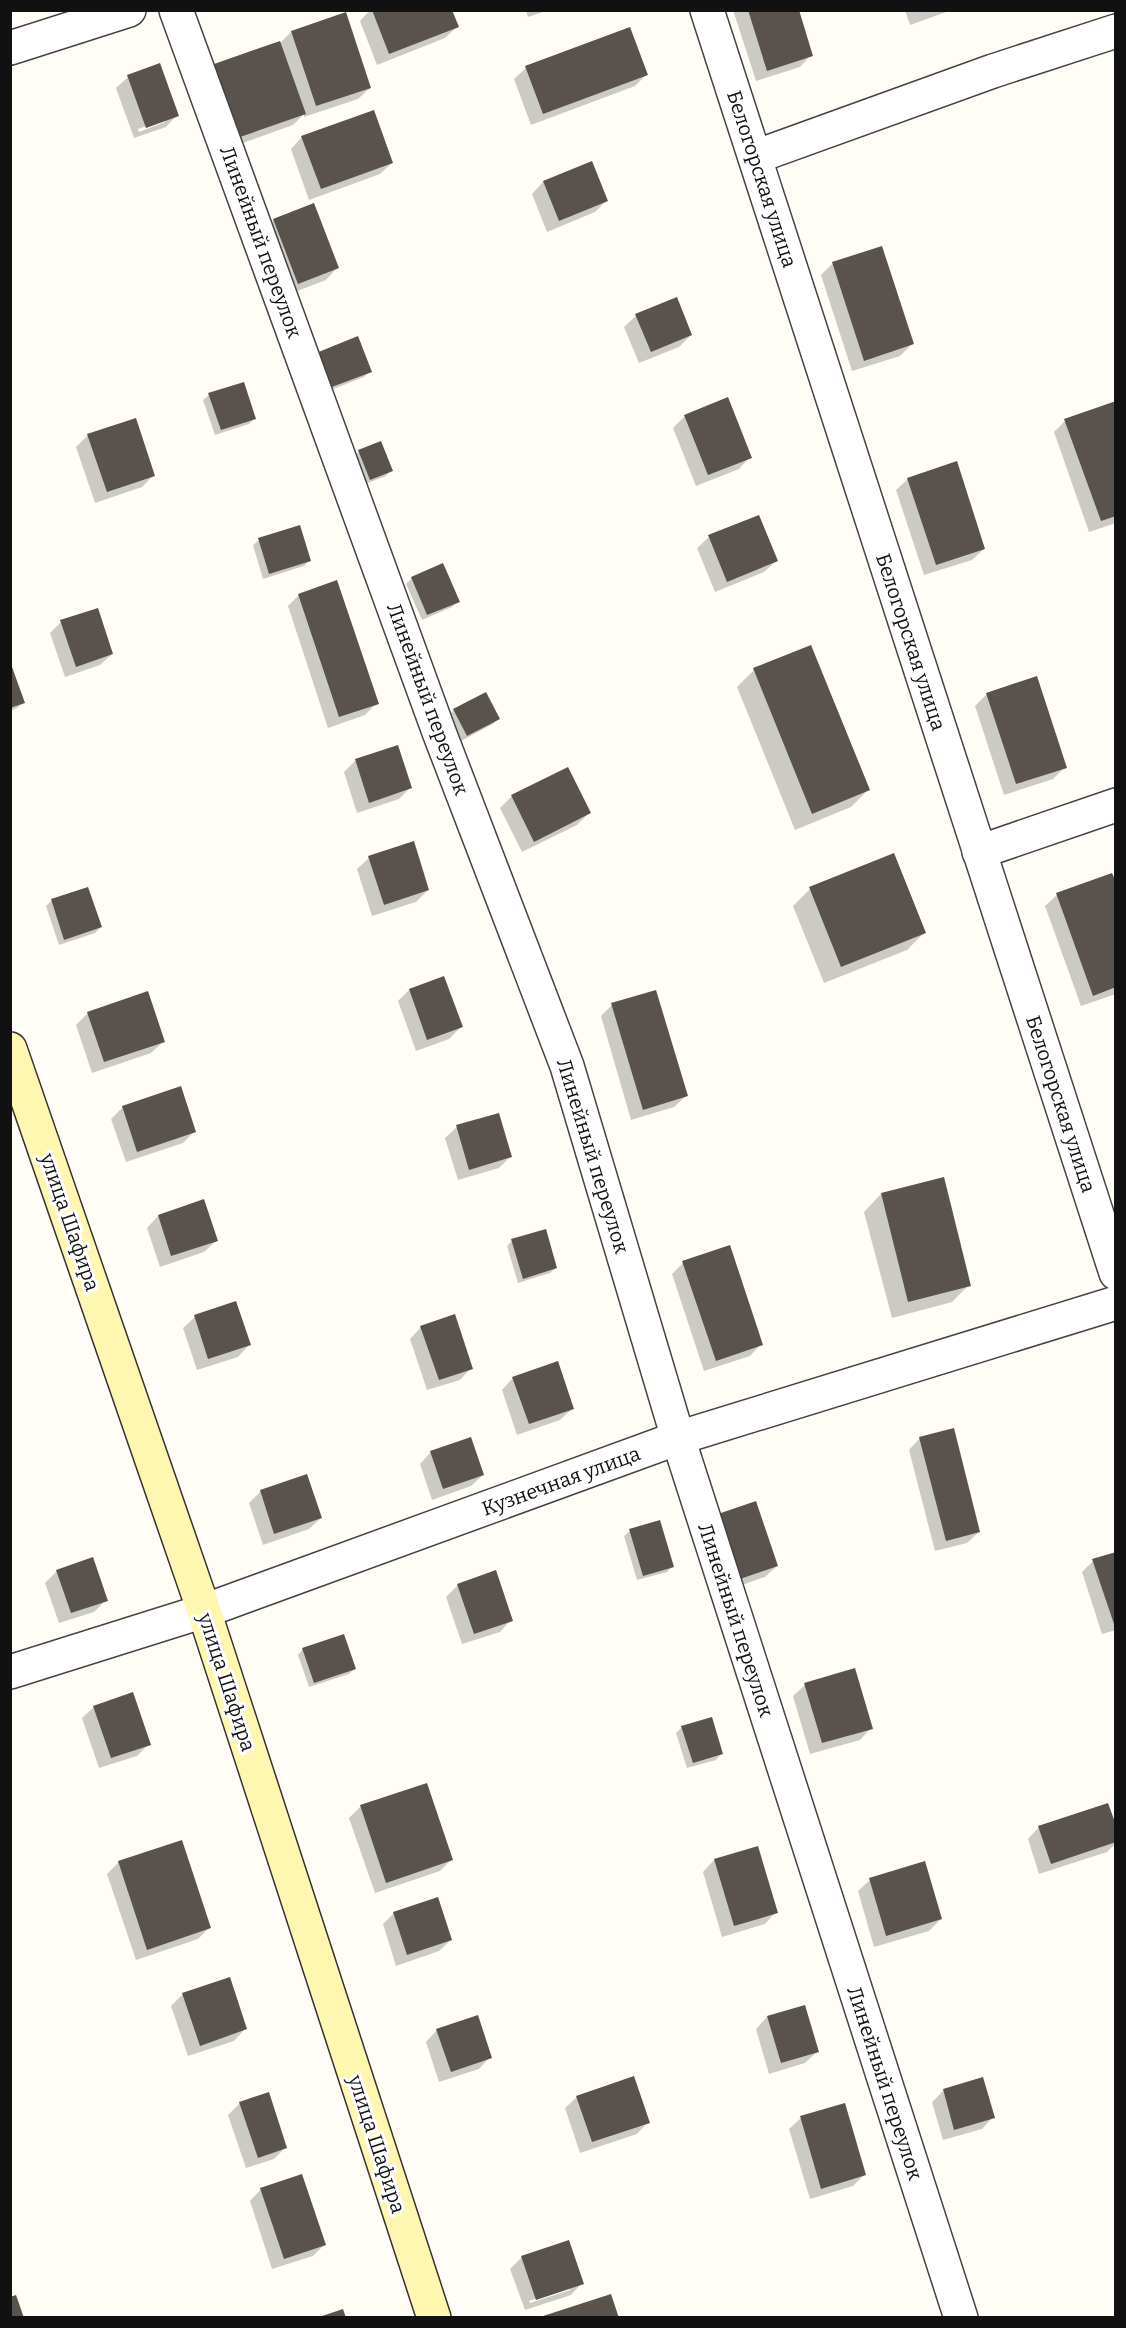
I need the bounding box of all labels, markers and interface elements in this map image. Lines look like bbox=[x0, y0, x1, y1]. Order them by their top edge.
street label: Белогорская улица bbox=[722, 87, 802, 271]
street label: Линейный переулок bbox=[215, 143, 307, 341]
street label: Белогорская улица bbox=[871, 550, 951, 734]
street label: Линейный переулок bbox=[382, 600, 474, 798]
street label: Белогорская улица bbox=[1021, 1012, 1101, 1196]
street label: Линейный переулок bbox=[552, 1056, 634, 1257]
street label: улица Шафира bbox=[35, 1149, 105, 1294]
street label: Кузнечная улица bbox=[478, 1441, 644, 1521]
street label: Линейный переулок bbox=[693, 1520, 779, 1720]
street label: улица Шафира bbox=[193, 1609, 261, 1754]
street label: Линейный переулок bbox=[842, 1983, 928, 2183]
street label: улица Шафира bbox=[343, 2071, 411, 2216]

